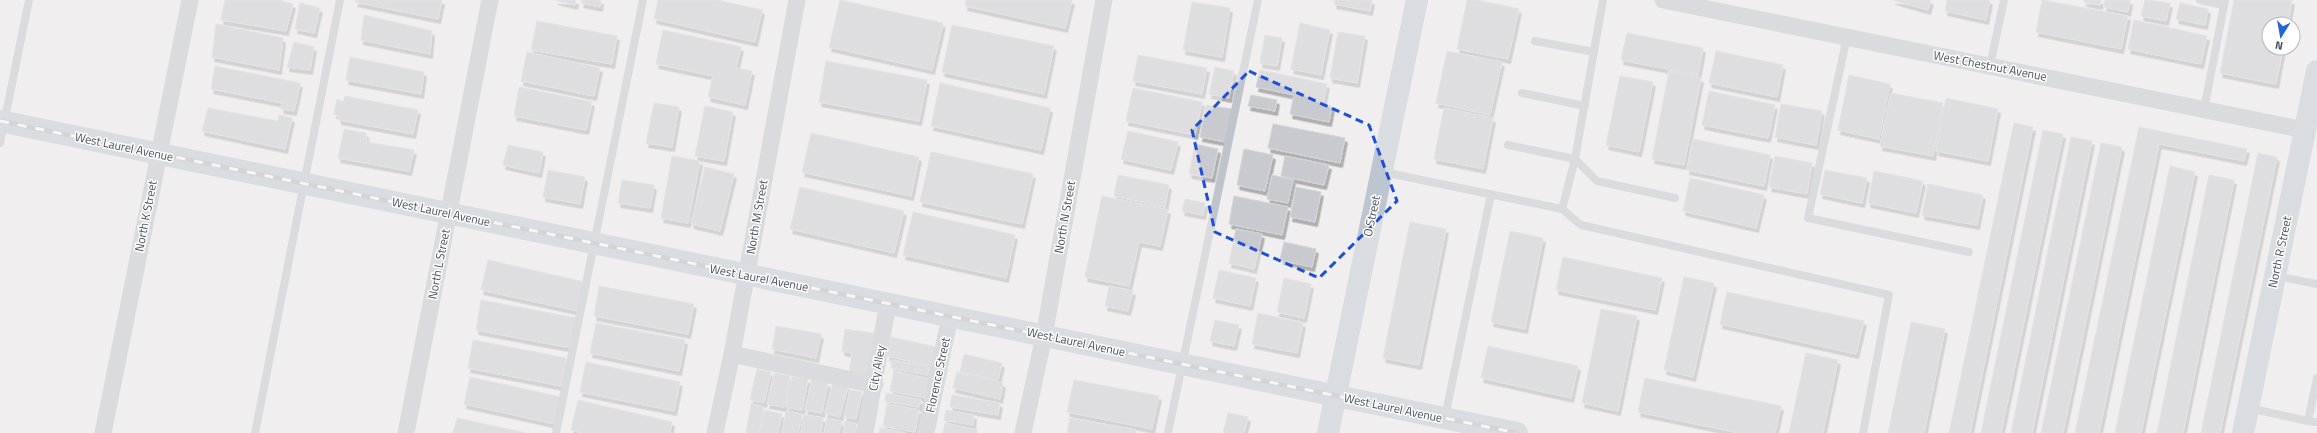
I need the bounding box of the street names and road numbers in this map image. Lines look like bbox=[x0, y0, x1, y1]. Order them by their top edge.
street label: West Chestnut Avenue bbox=[1932, 45, 2048, 86]
street label: West Laurel Avenue bbox=[73, 127, 175, 166]
street label: North M Street bbox=[741, 177, 773, 256]
street label: North K Street bbox=[129, 178, 162, 253]
street label: North N Street bbox=[1049, 178, 1080, 255]
street label: West Laurel Avenue bbox=[390, 192, 492, 231]
street label: O Street bbox=[1358, 193, 1385, 238]
street label: North R Street bbox=[2263, 214, 2297, 289]
street label: North L Street bbox=[422, 226, 455, 301]
street label: West Laurel Avenue bbox=[708, 259, 810, 296]
street label: West Laurel Avenue bbox=[1025, 322, 1127, 361]
street label: Florence Street bbox=[920, 335, 955, 414]
street label: City Alley bbox=[863, 343, 890, 392]
street label: West Laurel Avenue bbox=[1342, 388, 1444, 427]

